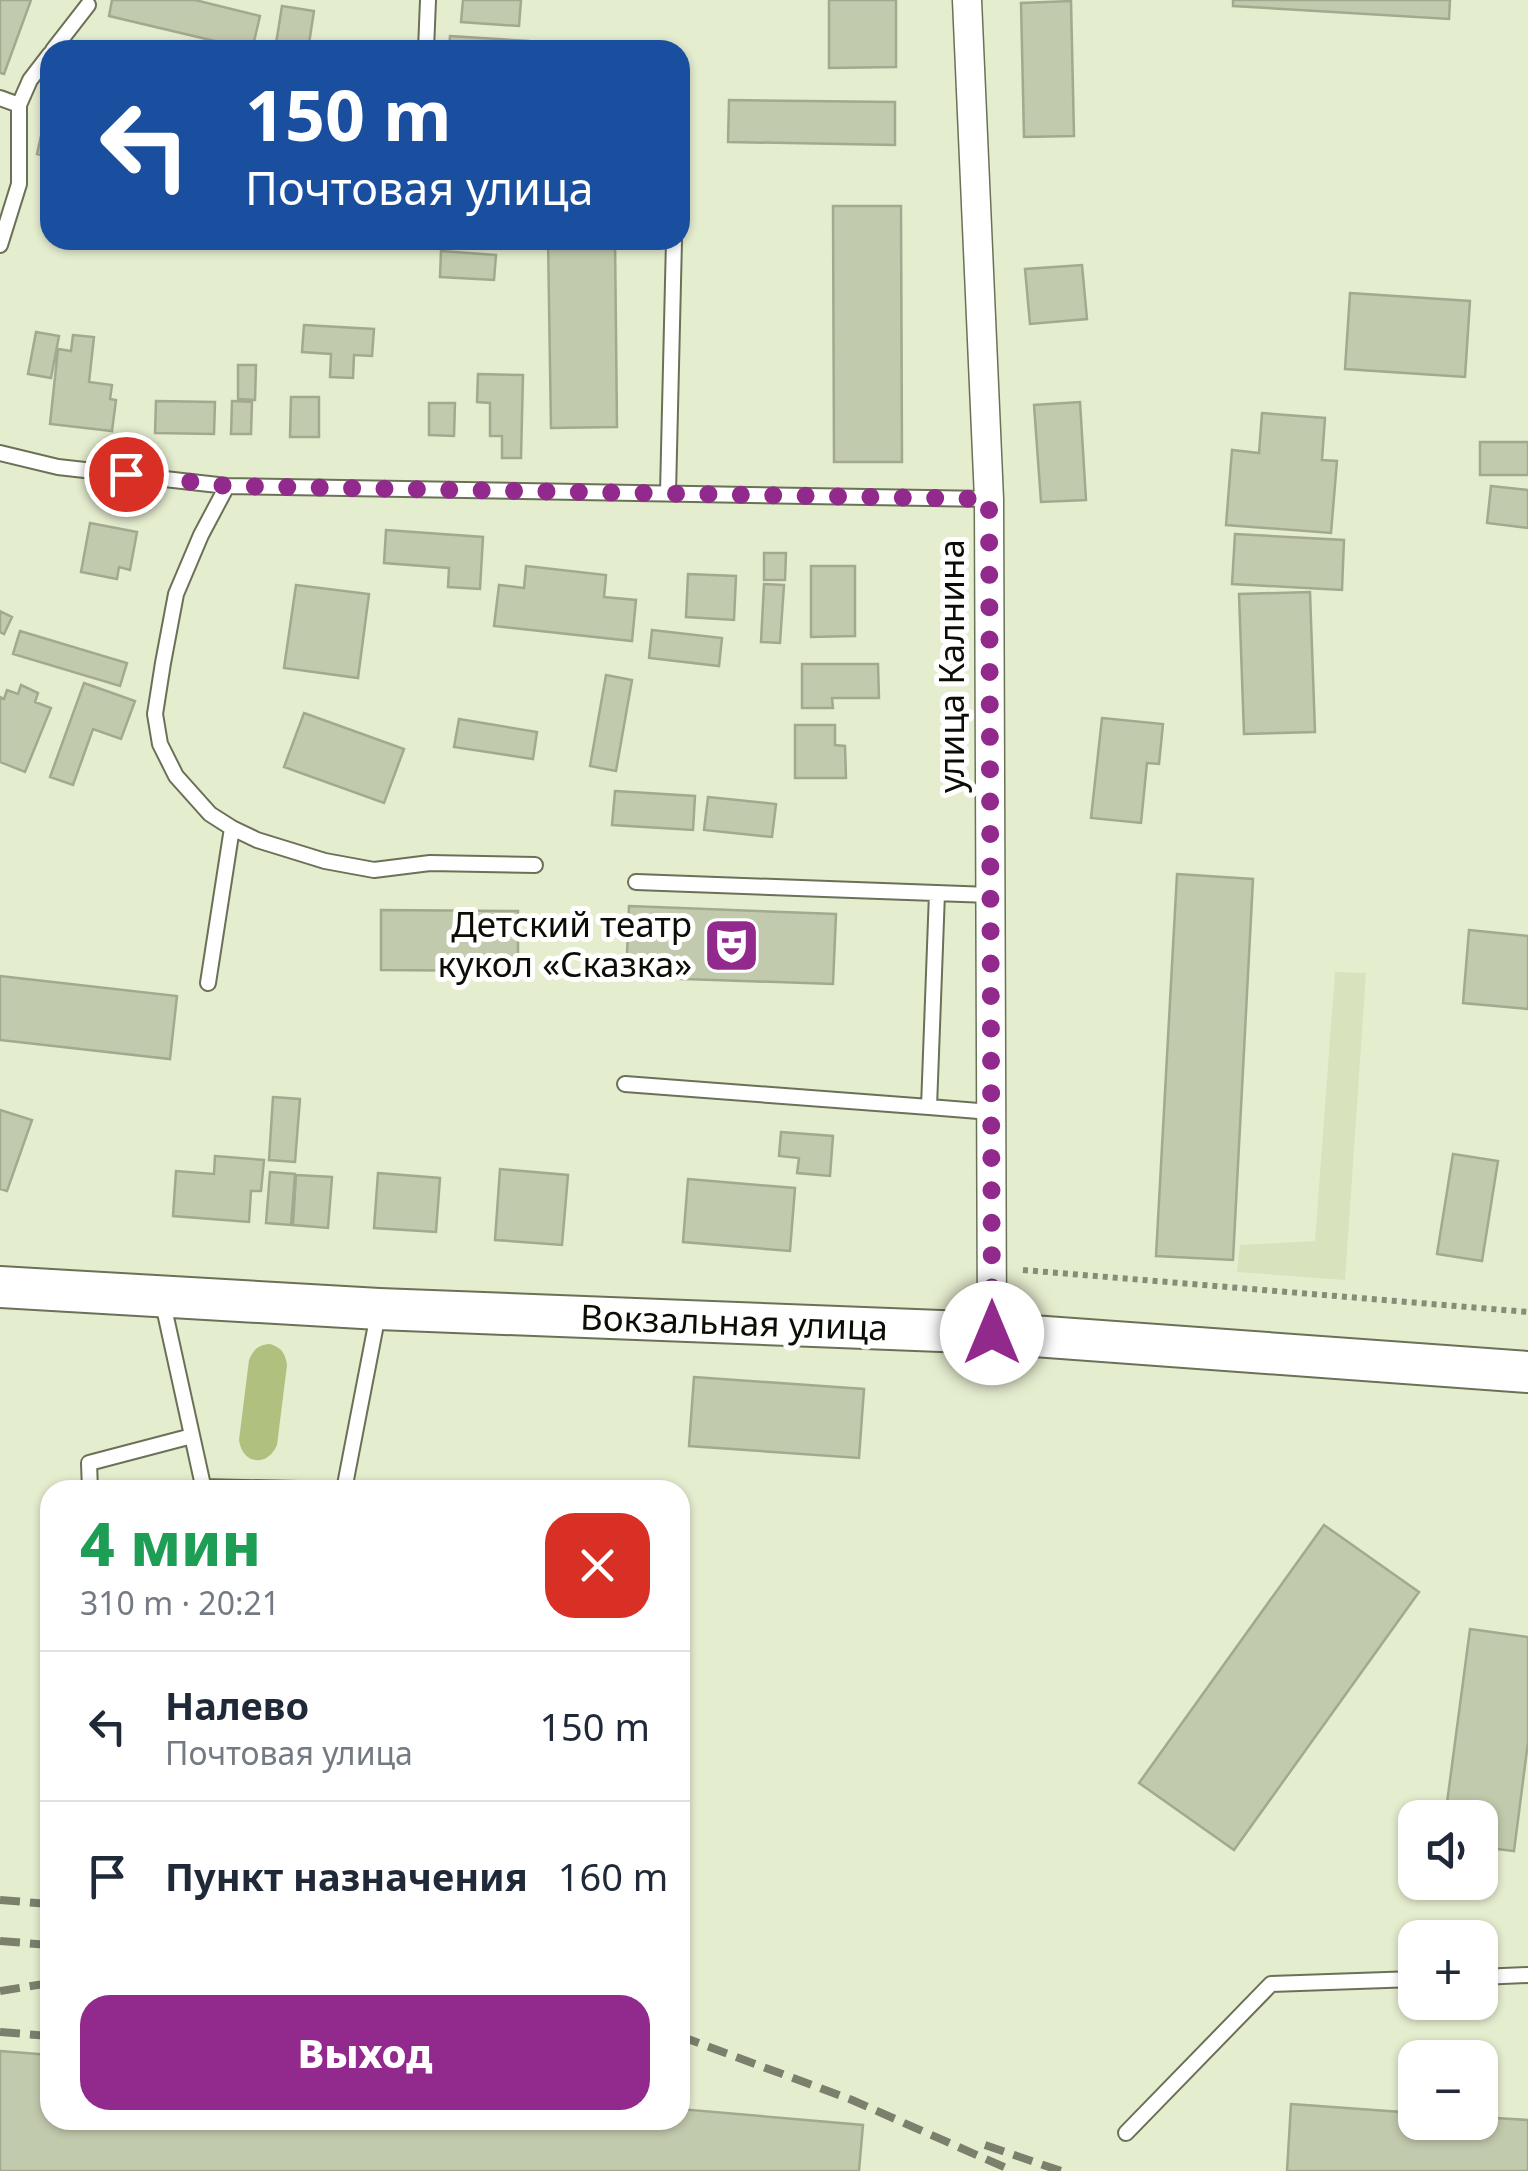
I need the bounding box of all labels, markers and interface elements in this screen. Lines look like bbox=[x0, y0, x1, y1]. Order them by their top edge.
text: 150 m bbox=[245, 66, 452, 162]
icon: left bbox=[80, 80, 210, 210]
text: Почтовая улица bbox=[245, 157, 594, 218]
pin bbox=[84, 432, 169, 517]
icon: arrive bbox=[99, 447, 154, 502]
street label: улица Калнина bbox=[927, 539, 974, 793]
place label: Детский театр кукол «Сказка» bbox=[437, 900, 692, 987]
theatre icon: Детский театр кукол «Сказка» bbox=[701, 915, 761, 975]
position arrow bbox=[940, 1281, 1044, 1385]
street label: Вокзальная улица bbox=[579, 1293, 889, 1350]
text: 4 мин bbox=[80, 1502, 261, 1584]
button: close bbox=[545, 1513, 650, 1618]
text: 310 m · 20:21 bbox=[80, 1581, 280, 1624]
text: Налево bbox=[165, 1679, 309, 1731]
icon: left bbox=[80, 1699, 135, 1754]
text: 150 m bbox=[539, 1700, 650, 1752]
text: Почтовая улица bbox=[165, 1731, 413, 1774]
map controls bbox=[1398, 1800, 1498, 2140]
button: sound bbox=[1398, 1800, 1498, 1900]
icon: arrive bbox=[80, 1849, 135, 1904]
text: Пункт назначения bbox=[165, 1850, 528, 1902]
text: 160 m bbox=[558, 1850, 668, 1902]
button: + bbox=[1398, 1920, 1498, 2020]
button: Выход bbox=[80, 1995, 650, 2110]
button: − bbox=[1398, 2040, 1498, 2140]

